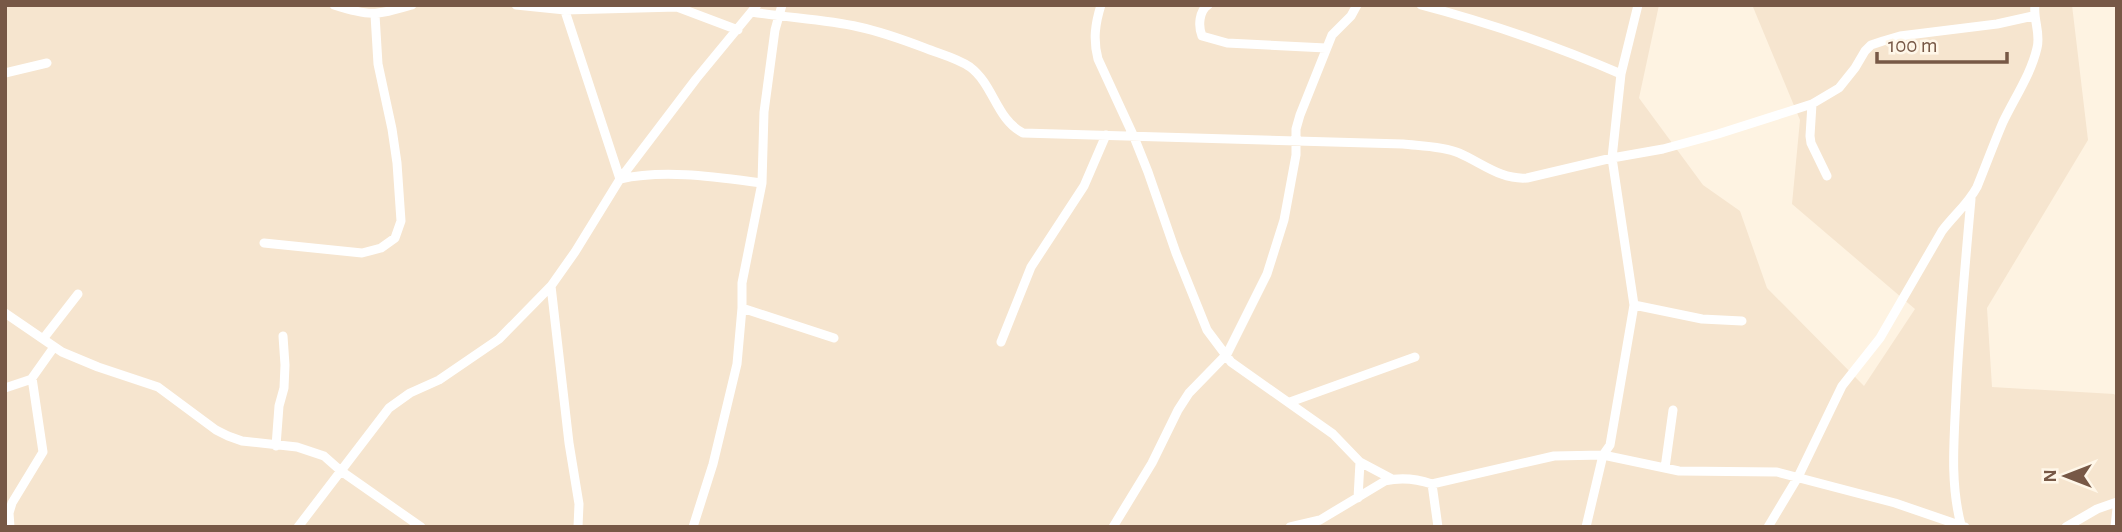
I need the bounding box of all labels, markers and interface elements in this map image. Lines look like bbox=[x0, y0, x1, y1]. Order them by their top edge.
scale bar bbox=[1877, 21, 2007, 65]
text: 100 m bbox=[1888, 35, 1938, 56]
north arrow bbox=[2031, 441, 2101, 511]
text: N bbox=[2041, 469, 2060, 483]

